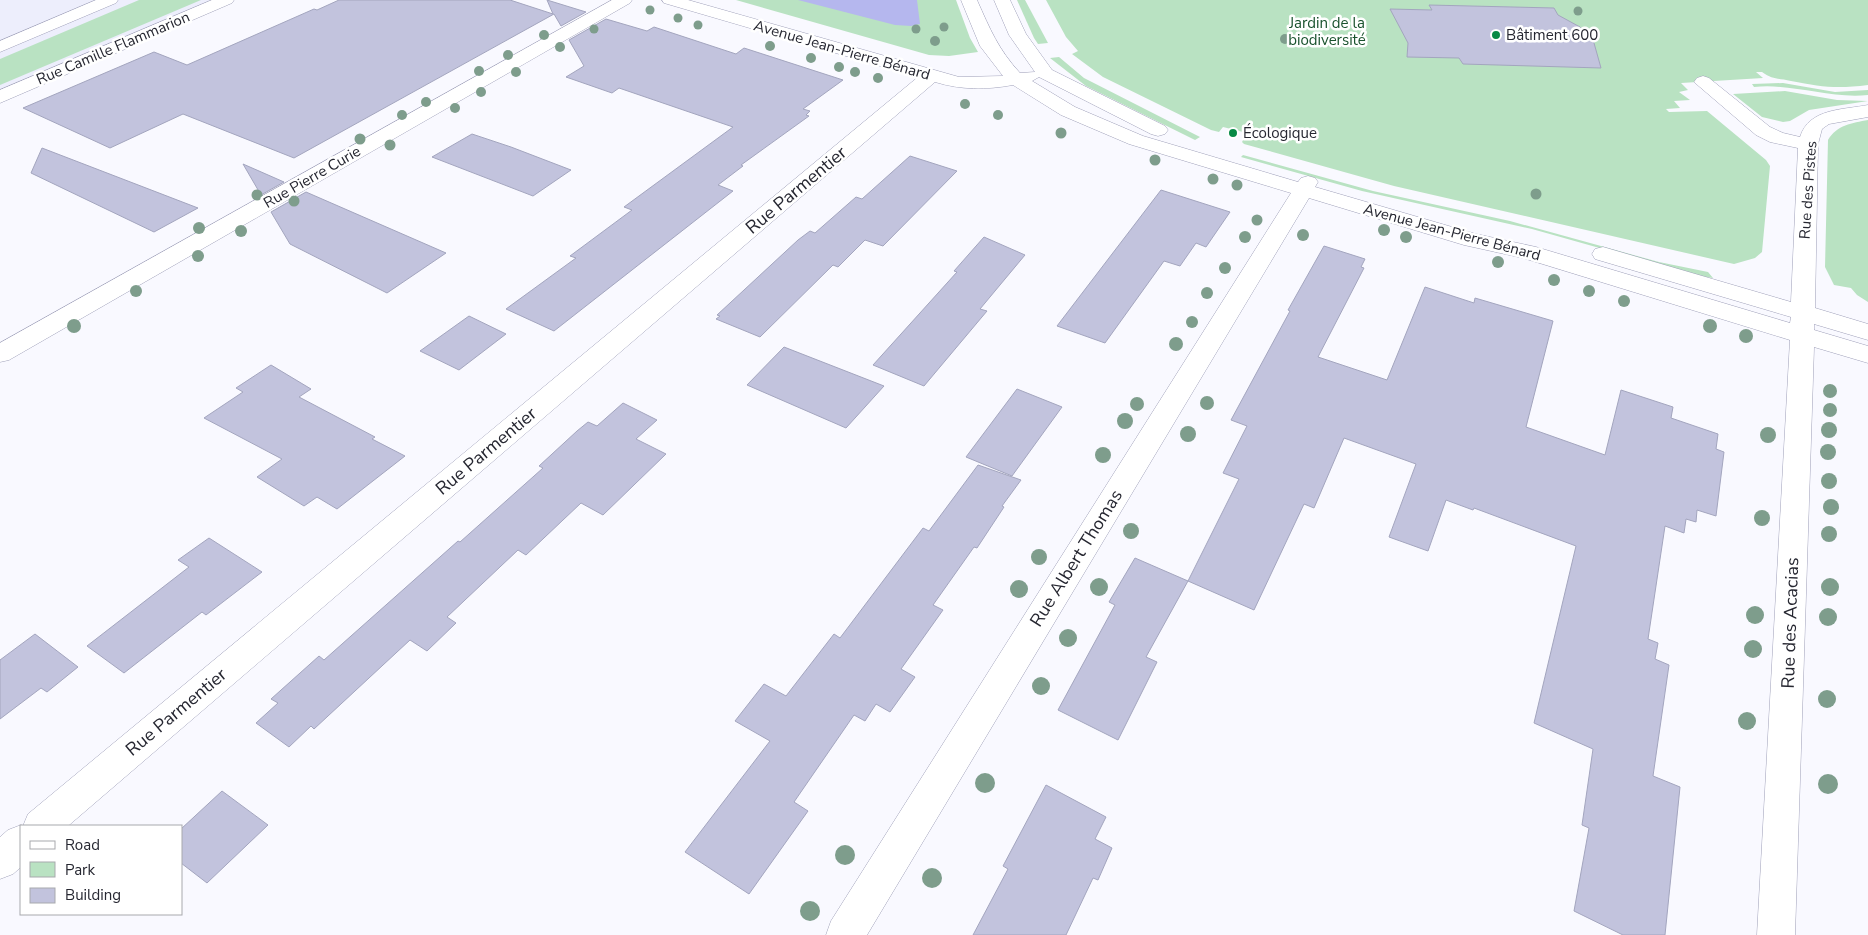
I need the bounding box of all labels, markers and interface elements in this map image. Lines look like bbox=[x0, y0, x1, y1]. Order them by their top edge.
street label: Rue Camille Flammarion bbox=[33, 7, 193, 89]
park label: Jardin de la biodiversité bbox=[1288, 13, 1366, 50]
street label: Avenue Jean-Pierre Bénard bbox=[751, 15, 933, 85]
place label: Bâtiment 600 bbox=[1506, 25, 1598, 45]
marker: Bâtiment 600 bbox=[1490, 29, 1502, 41]
place label: Écologique bbox=[1243, 123, 1317, 143]
marker: Écologique bbox=[1227, 127, 1239, 139]
street label: Rue Parmentier bbox=[740, 140, 852, 239]
street label: Rue des Pistes bbox=[1795, 140, 1821, 240]
street label: Rue Pierre Curie bbox=[260, 141, 364, 213]
street label: Avenue Jean-Pierre Bénard bbox=[1361, 199, 1543, 265]
street label: Rue Parmentier bbox=[430, 401, 542, 500]
street label: Rue Albert Thomas bbox=[1024, 485, 1128, 631]
street label: Rue des Acacias bbox=[1776, 557, 1804, 689]
street label: Rue Parmentier bbox=[120, 662, 232, 761]
legend bbox=[20, 825, 182, 915]
text: Road bbox=[65, 835, 100, 855]
text: Park bbox=[65, 860, 95, 880]
text: Building bbox=[65, 885, 121, 905]

